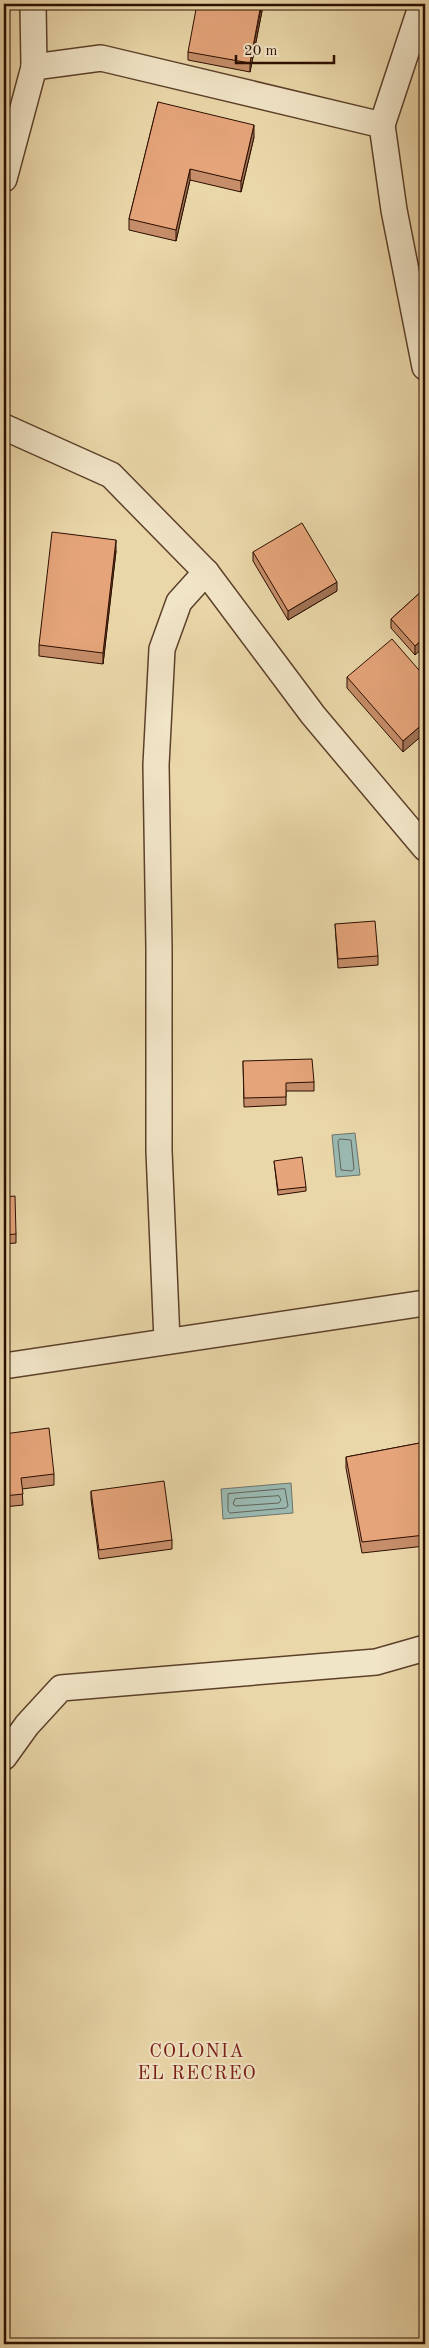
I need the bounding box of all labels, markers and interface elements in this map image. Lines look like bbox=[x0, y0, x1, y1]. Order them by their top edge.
scale bar bbox=[236, 32, 334, 64]
text: 20 m bbox=[244, 44, 278, 59]
district label: COLONIA EL RECREO bbox=[137, 2043, 257, 2084]

